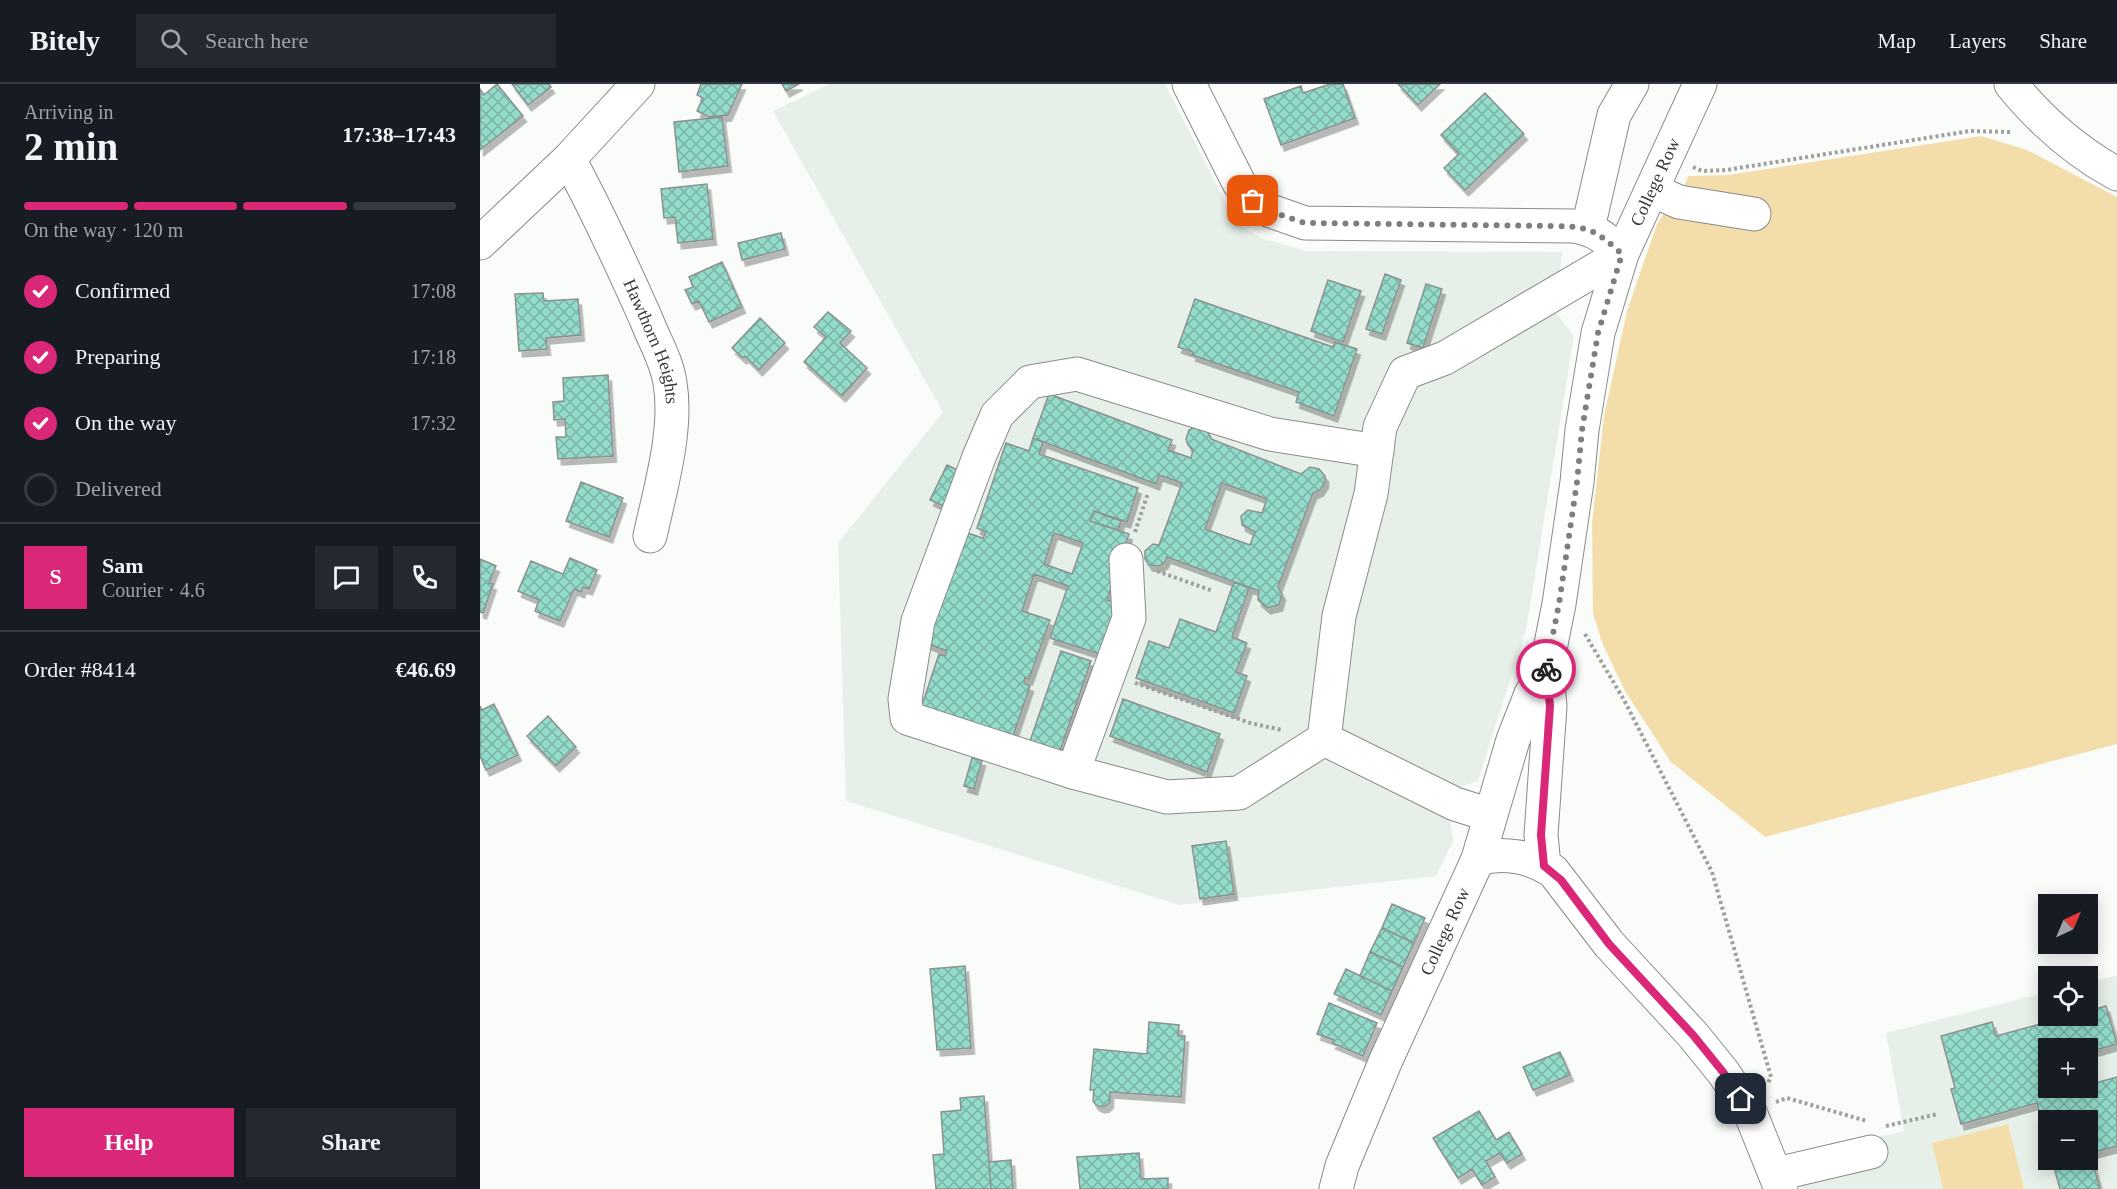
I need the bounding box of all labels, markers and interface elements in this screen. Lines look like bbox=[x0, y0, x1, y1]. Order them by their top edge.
search box bbox=[136, 14, 556, 68]
text: Bitely bbox=[30, 25, 100, 56]
icon: search bbox=[157, 25, 190, 58]
text: Search here bbox=[205, 28, 308, 53]
text: Map bbox=[1878, 29, 1916, 53]
text: Layers bbox=[1949, 29, 2006, 53]
text: Share bbox=[2039, 29, 2087, 53]
text: Arriving in bbox=[24, 101, 113, 123]
text: 17:38–17:43 bbox=[342, 122, 456, 147]
text: 2 min bbox=[24, 125, 118, 168]
street label: College Row bbox=[1626, 135, 1684, 229]
pin bbox=[1227, 175, 1278, 226]
icon: bag bbox=[1236, 184, 1269, 217]
text: On the way · 120 m bbox=[24, 219, 183, 241]
icon: check bbox=[24, 275, 57, 308]
street label: Hawthorn Heights bbox=[619, 276, 682, 404]
text: Confirmed bbox=[75, 278, 170, 303]
text: 17:08 bbox=[410, 280, 456, 302]
icon: check bbox=[24, 341, 57, 374]
text: Preparing bbox=[75, 344, 161, 369]
text: 17:18 bbox=[410, 346, 456, 368]
icon: check bbox=[24, 407, 57, 440]
text: On the way bbox=[75, 410, 176, 435]
text: 17:32 bbox=[410, 412, 456, 434]
text: Delivered bbox=[75, 476, 162, 501]
button: chat bbox=[315, 546, 378, 609]
button: phone bbox=[393, 546, 456, 609]
text: Sam bbox=[102, 553, 144, 578]
text: S bbox=[49, 564, 62, 589]
text: Courier · 4.6 bbox=[102, 579, 205, 601]
courier bbox=[1516, 639, 1576, 699]
icon: bike bbox=[1530, 653, 1563, 686]
text: Order #8414 bbox=[24, 657, 136, 682]
text: €46.69 bbox=[396, 657, 456, 682]
street label: College Row bbox=[1416, 884, 1474, 979]
north arrow bbox=[2038, 894, 2098, 954]
map controls bbox=[2038, 894, 2098, 1170]
button: locate bbox=[2038, 966, 2098, 1026]
button: + bbox=[2038, 1038, 2098, 1098]
pin bbox=[1715, 1073, 1766, 1124]
icon: home bbox=[1724, 1082, 1757, 1115]
button: Help bbox=[24, 1108, 234, 1177]
button: Share bbox=[246, 1108, 456, 1177]
button: − bbox=[2038, 1110, 2098, 1170]

